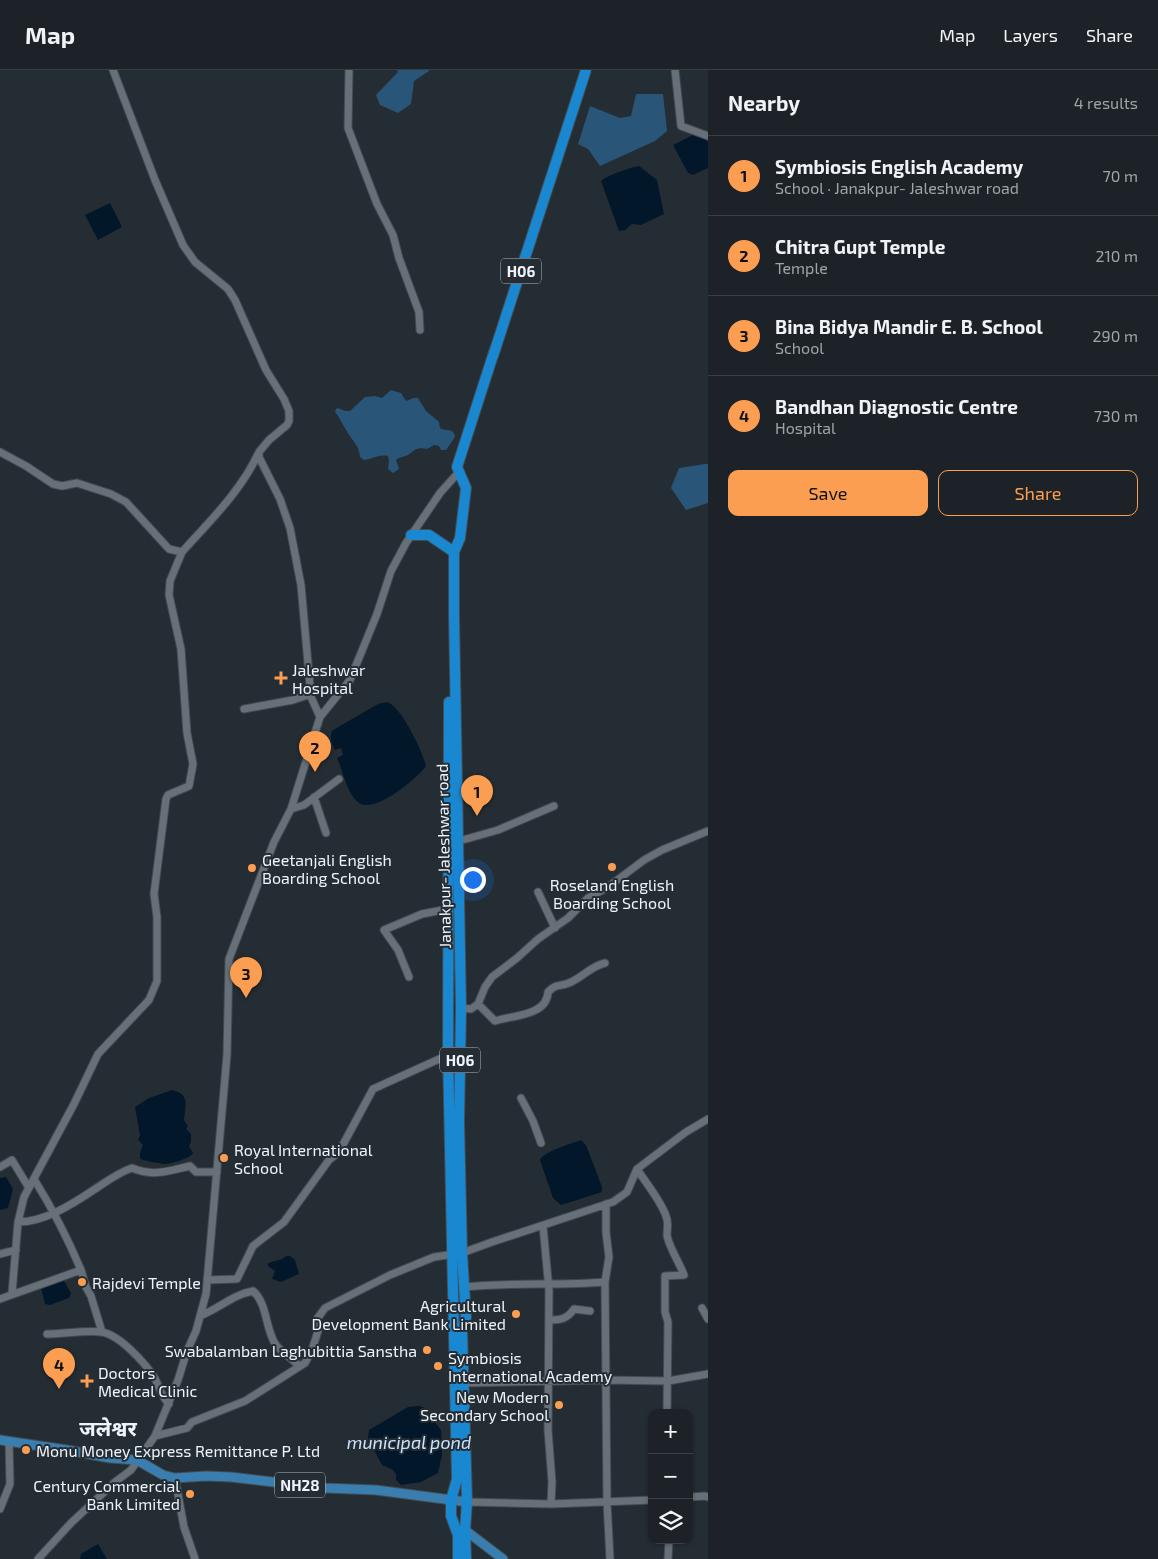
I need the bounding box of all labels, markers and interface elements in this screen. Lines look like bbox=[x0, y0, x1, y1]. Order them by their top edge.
text: Map bbox=[25, 20, 75, 49]
text: Map bbox=[939, 24, 975, 46]
text: Layers bbox=[1003, 24, 1058, 46]
text: Share bbox=[1086, 24, 1133, 46]
text: Nearby bbox=[728, 90, 800, 115]
text: 4 results bbox=[1074, 93, 1138, 112]
text: Symbiosis English Academy bbox=[775, 155, 1023, 178]
text: 1 bbox=[741, 166, 747, 185]
text: 70 m bbox=[1103, 166, 1138, 185]
text: School · Janakpur- Jaleshwar road bbox=[775, 178, 1019, 197]
text: Chitra Gupt Temple bbox=[775, 235, 945, 258]
text: 2 bbox=[739, 246, 749, 265]
text: 210 m bbox=[1095, 246, 1138, 265]
road number: H06 bbox=[501, 258, 541, 284]
text: Temple bbox=[775, 258, 828, 277]
text: Bina Bidya Mandir E. B. School bbox=[775, 315, 1043, 338]
text: 3 bbox=[739, 326, 749, 345]
text: 290 m bbox=[1093, 326, 1138, 345]
text: School bbox=[775, 338, 824, 357]
text: Bandhan Diagnostic Centre bbox=[775, 395, 1018, 418]
text: 4 bbox=[739, 406, 749, 425]
text: 730 m bbox=[1094, 406, 1138, 425]
text: Hospital bbox=[775, 418, 836, 437]
button: Save bbox=[728, 470, 928, 516]
button: Share bbox=[938, 470, 1138, 516]
place label: Jaleshwar Hospital bbox=[292, 660, 366, 697]
marker: Jaleshwar Hospital bbox=[274, 671, 288, 685]
pin: 2 bbox=[299, 731, 331, 772]
street label: Janakpur- Jaleshwar road bbox=[432, 763, 454, 949]
pin: 1 bbox=[461, 775, 493, 816]
place label: Geetanjali English Boarding School bbox=[262, 850, 392, 887]
marker: Roseland English Boarding School bbox=[606, 861, 618, 873]
marker: Geetanjali English Boarding School bbox=[246, 862, 258, 874]
your location bbox=[460, 867, 486, 893]
place label: Roseland English Boarding School bbox=[550, 875, 674, 912]
pin: 3 bbox=[230, 957, 262, 998]
road number: H06 bbox=[440, 1048, 480, 1072]
place label: Royal International School bbox=[234, 1140, 373, 1177]
marker: Royal International School bbox=[218, 1152, 230, 1164]
place label: Rajdevi Temple bbox=[92, 1273, 201, 1293]
marker: Rajdevi Temple bbox=[76, 1276, 88, 1288]
place label: Agricultural Development Bank Limited bbox=[312, 1296, 506, 1333]
marker: Agricultural Development Bank Limited bbox=[510, 1308, 522, 1320]
place label: Swabalamban Laghubittia Sanstha bbox=[165, 1341, 417, 1360]
marker: Swabalamban Laghubittia Sanstha bbox=[421, 1344, 433, 1356]
pin: 4 bbox=[43, 1348, 75, 1389]
place label: Symbiosis International Academy bbox=[448, 1348, 613, 1385]
marker: Symbiosis International Academy bbox=[432, 1360, 444, 1372]
place label: Doctors Medical Clinic bbox=[98, 1363, 197, 1400]
marker: Doctors Medical Clinic bbox=[80, 1374, 94, 1388]
place label: New Modern Secondary School bbox=[420, 1387, 549, 1424]
marker: New Modern Secondary School bbox=[553, 1399, 565, 1411]
map controls bbox=[648, 1409, 693, 1544]
button: + bbox=[648, 1409, 693, 1454]
district label: जलेश्वर bbox=[79, 1415, 138, 1440]
water label: municipal pond bbox=[347, 1431, 471, 1453]
place label: Monu Money Express Remittance P. Ltd bbox=[36, 1441, 320, 1460]
marker: Monu Money Express Remittance P. Ltd bbox=[20, 1444, 32, 1456]
button: − bbox=[648, 1454, 693, 1499]
road number: NH28 bbox=[275, 1472, 325, 1498]
place label: Century Commercial Bank Limited bbox=[33, 1476, 180, 1513]
marker: Century Commercial Bank Limited bbox=[184, 1488, 196, 1500]
button: layers bbox=[648, 1499, 693, 1544]

